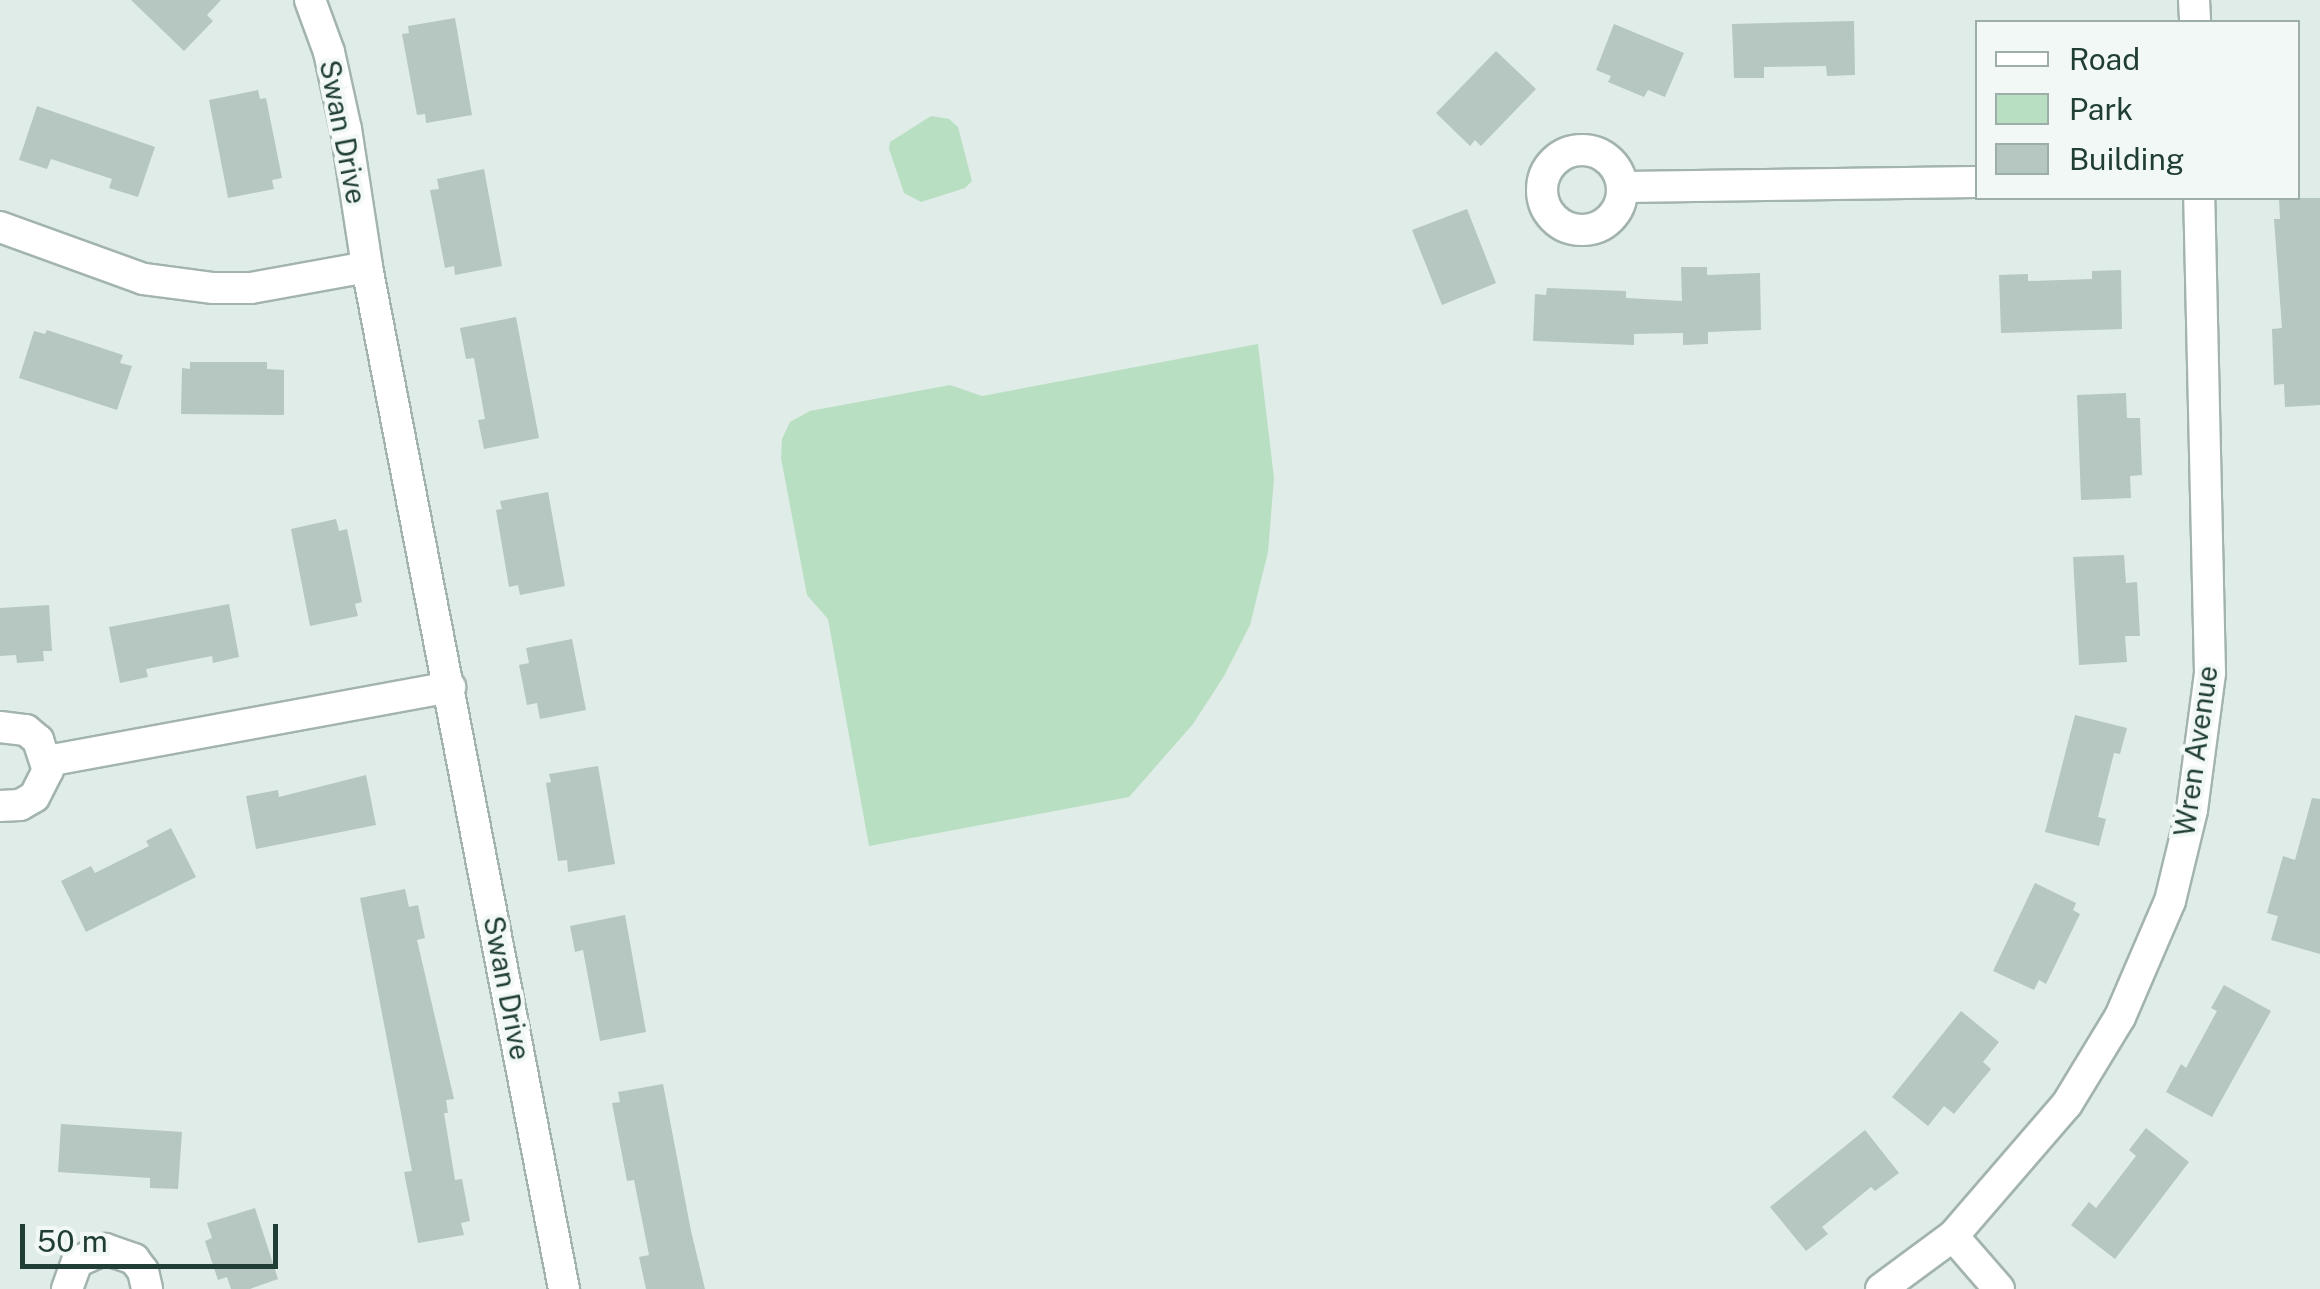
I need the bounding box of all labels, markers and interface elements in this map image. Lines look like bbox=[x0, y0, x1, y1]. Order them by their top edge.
legend bbox=[1975, 20, 2300, 200]
text: Road bbox=[2069, 41, 2140, 77]
street label: Swan Drive bbox=[313, 57, 373, 207]
text: Park bbox=[2069, 91, 2133, 127]
text: Building bbox=[2069, 141, 2184, 177]
street label: Wren Avenue bbox=[2167, 663, 2225, 839]
street label: Swan Drive bbox=[477, 913, 537, 1063]
scale bar bbox=[25, 1204, 282, 1266]
text: 50 m bbox=[37, 1223, 108, 1259]

